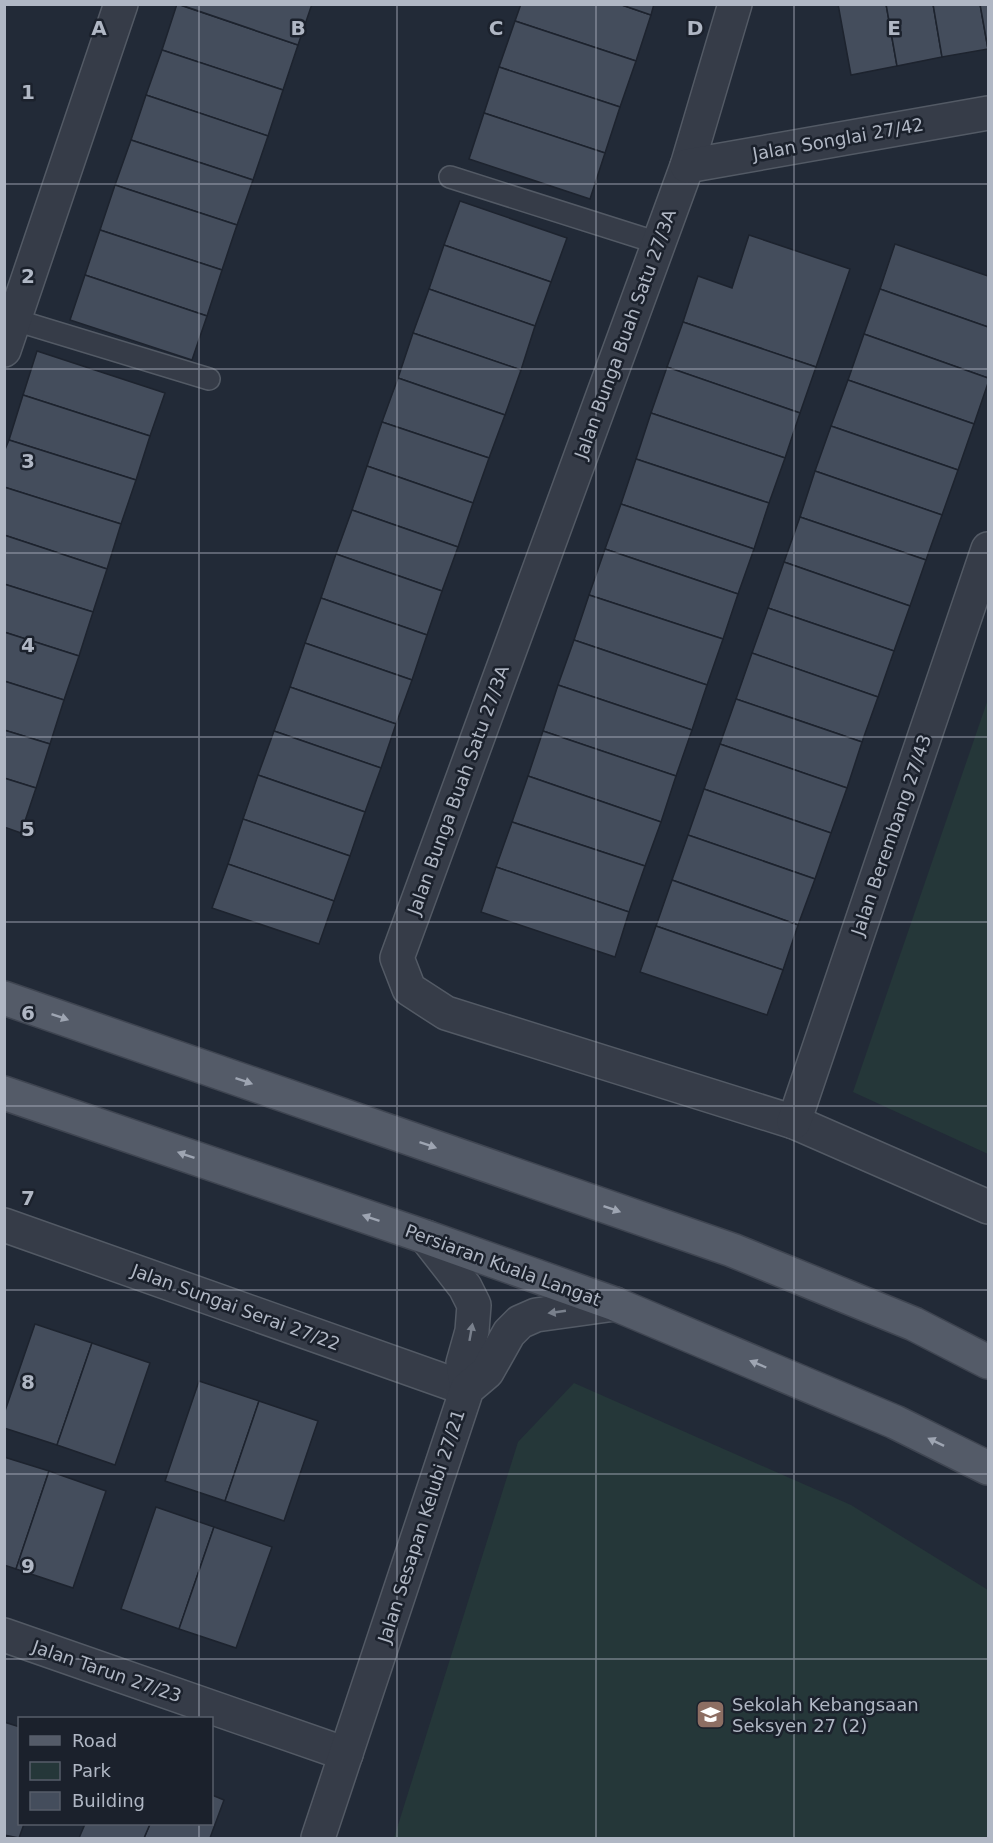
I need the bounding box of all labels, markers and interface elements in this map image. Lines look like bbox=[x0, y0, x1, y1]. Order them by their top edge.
text: A bbox=[91, 16, 107, 40]
text: B bbox=[290, 16, 306, 40]
text: C bbox=[489, 16, 503, 40]
text: D bbox=[687, 16, 703, 40]
text: E bbox=[887, 16, 901, 40]
text: 1 bbox=[21, 80, 35, 104]
street label: Jalan Songlai 27/42 bbox=[750, 114, 925, 165]
street label: Jalan Bunga Buah Satu 27/3A bbox=[570, 206, 680, 463]
text: 2 bbox=[21, 264, 35, 288]
text: 3 bbox=[21, 449, 35, 473]
text: 4 bbox=[21, 633, 35, 657]
street label: Jalan Bunga Buah Satu 27/3A bbox=[403, 662, 513, 919]
street label: Jalan Berembang 27/43 bbox=[846, 732, 935, 939]
text: 5 bbox=[21, 817, 35, 841]
text: 6 bbox=[21, 1001, 35, 1025]
one-way arrow bbox=[51, 1012, 69, 1022]
one-way arrow bbox=[235, 1076, 253, 1086]
one-way arrow bbox=[419, 1140, 437, 1150]
one-way arrow bbox=[177, 1150, 195, 1159]
text: 7 bbox=[21, 1186, 35, 1210]
one-way arrow bbox=[603, 1204, 621, 1214]
one-way arrow bbox=[362, 1213, 380, 1223]
street label: Persiaran Kuala Langat bbox=[402, 1220, 604, 1310]
street label: Jalan Sungai Serai 27/22 bbox=[128, 1259, 343, 1355]
one-way arrow bbox=[547, 1308, 566, 1317]
one-way arrow bbox=[467, 1322, 476, 1341]
one-way arrow bbox=[748, 1359, 766, 1369]
text: 8 bbox=[21, 1370, 35, 1394]
street label: Jalan Sesapan Kelubi 27/21 bbox=[373, 1407, 469, 1646]
one-way arrow bbox=[927, 1438, 945, 1448]
text: 9 bbox=[21, 1554, 35, 1578]
street label: Jalan Tarun 27/23 bbox=[29, 1635, 184, 1706]
place label: Sekolah Kebangsaan Seksyen 27 (2) bbox=[732, 1694, 919, 1736]
school or university icon: Sekolah Kebangsaan Seksyen 27 (2) bbox=[695, 1698, 727, 1730]
legend bbox=[18, 1717, 213, 1825]
text: Road bbox=[72, 1730, 117, 1751]
text: Park bbox=[72, 1760, 111, 1781]
text: Building bbox=[72, 1790, 145, 1811]

